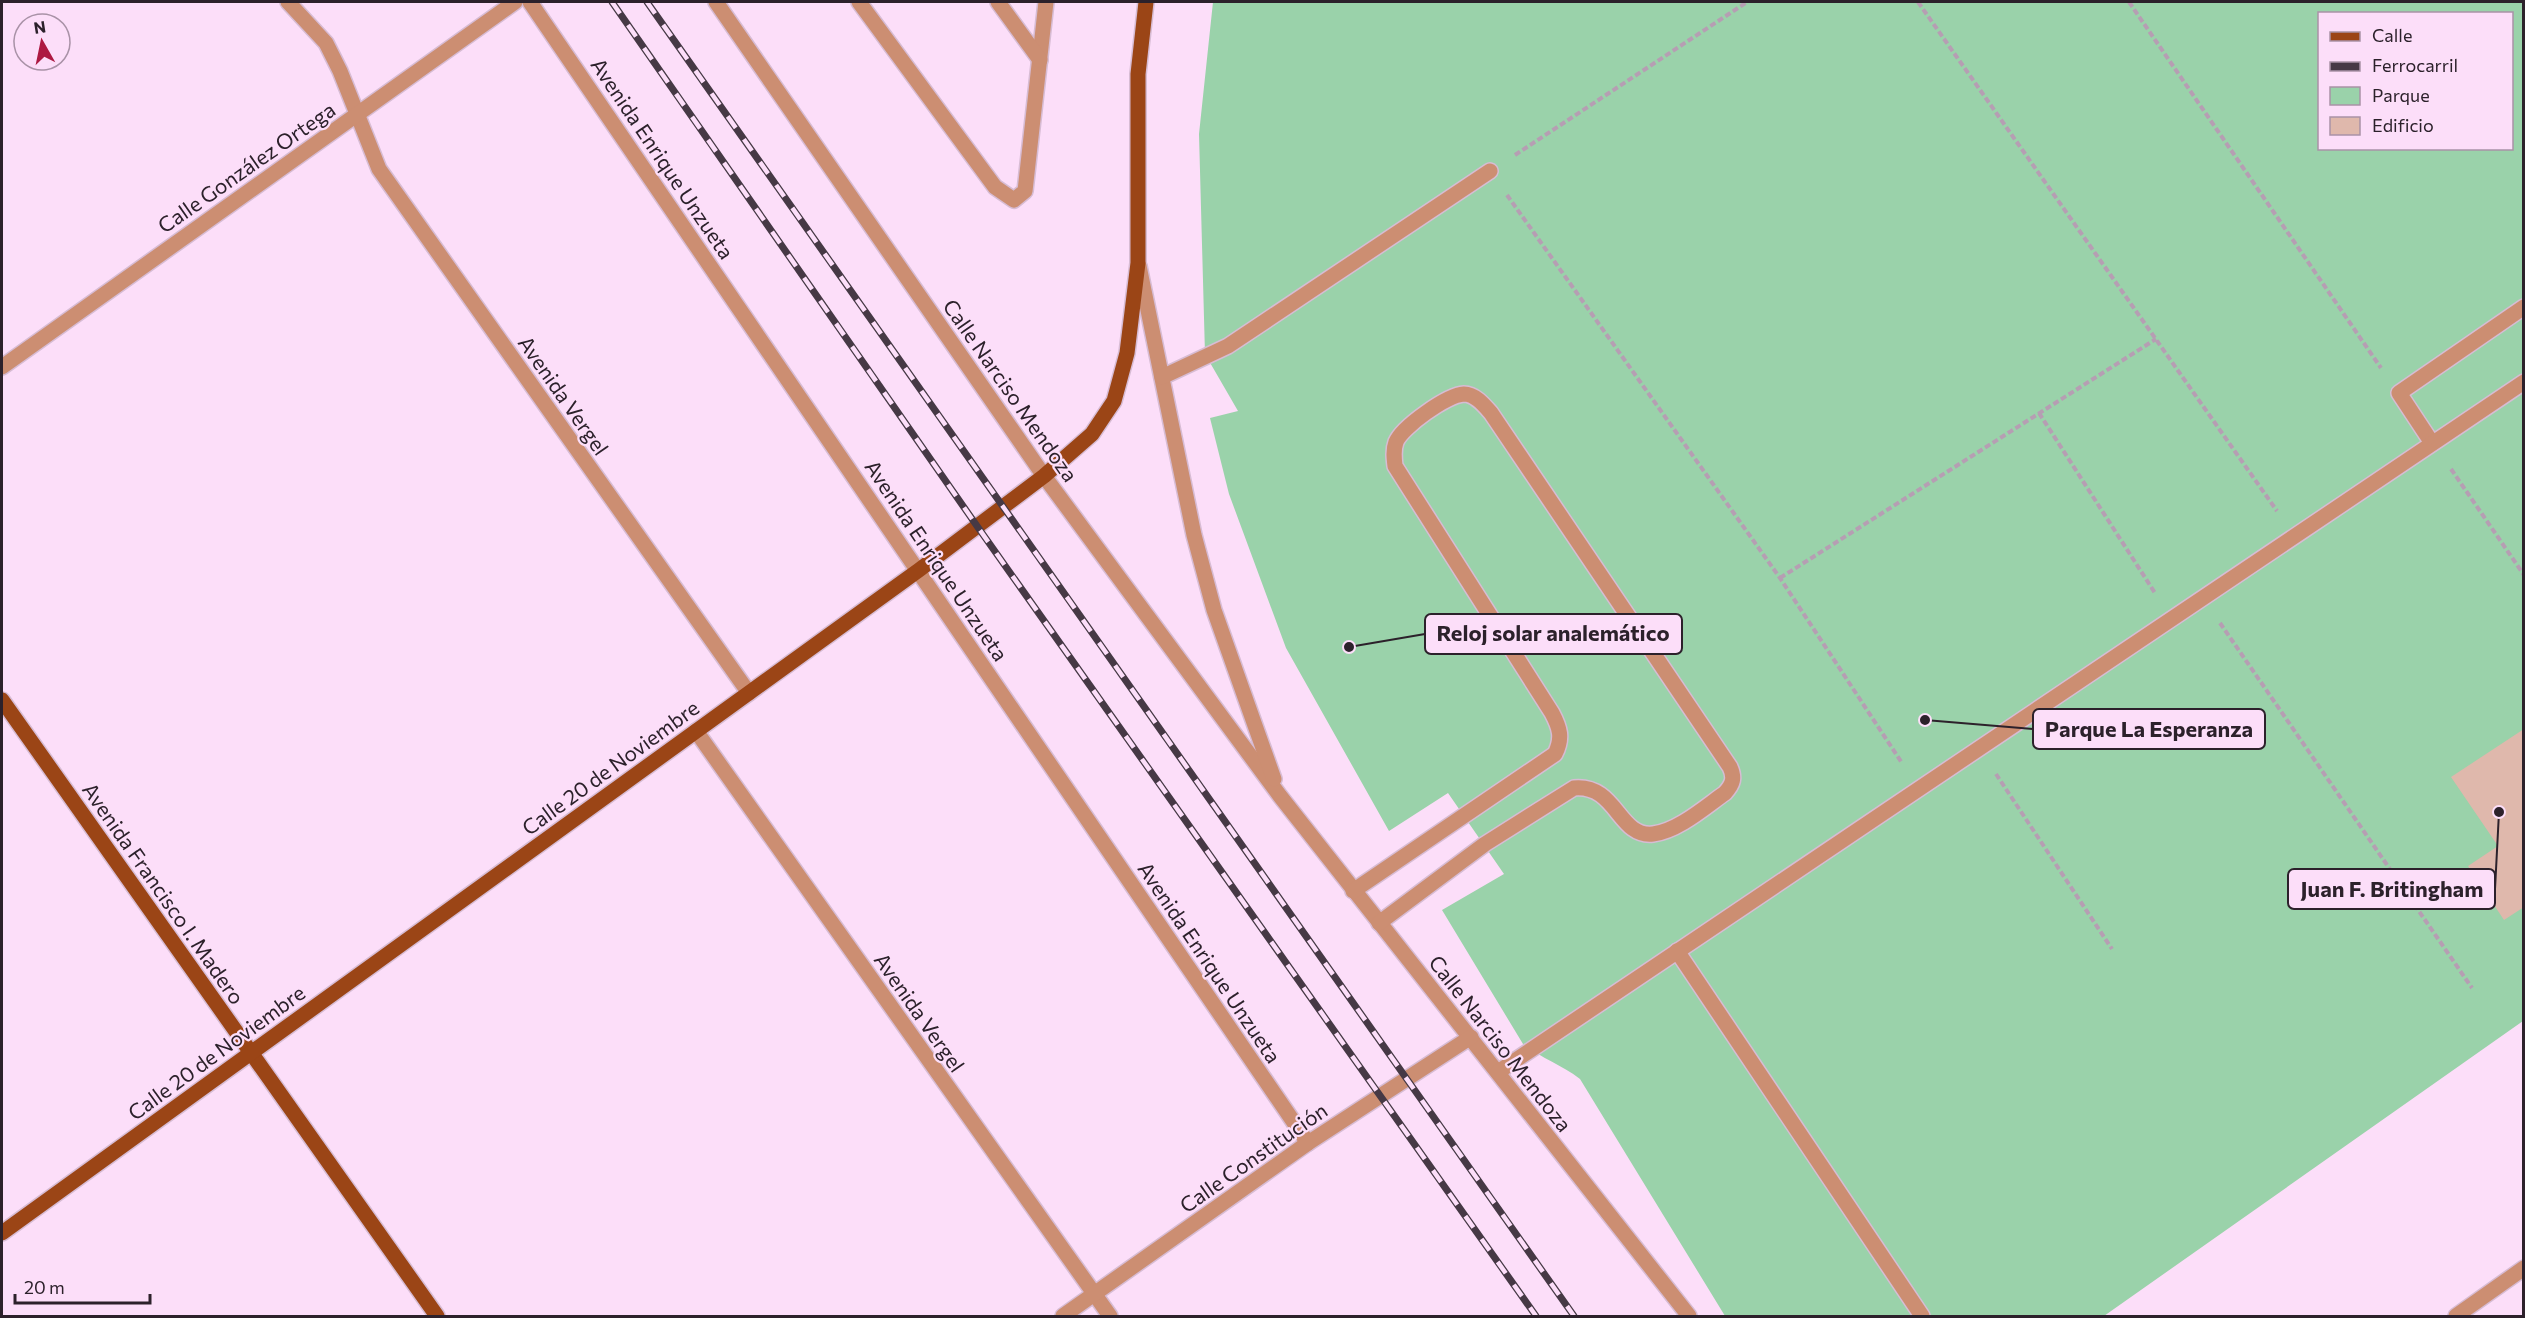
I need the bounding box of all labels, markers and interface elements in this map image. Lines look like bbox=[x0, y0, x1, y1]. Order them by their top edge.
north arrow bbox=[12, 12, 72, 72]
legend bbox=[2318, 12, 2513, 150]
text: N bbox=[32, 16, 47, 37]
text: Calle bbox=[2372, 24, 2412, 46]
street label: Avenida Enrique Unzueta bbox=[586, 53, 740, 263]
text: Ferrocarril bbox=[2372, 54, 2458, 76]
text: Parque bbox=[2372, 84, 2430, 106]
street label: Calle González Ortega bbox=[153, 96, 339, 238]
text: Edificio bbox=[2372, 114, 2434, 136]
street label: Calle Narciso Mendoza bbox=[938, 294, 1084, 486]
street label: Avenida Vergel bbox=[514, 331, 614, 459]
street label: Avenida Enrique Unzueta bbox=[860, 455, 1014, 665]
callout: Reloj solar analemático bbox=[1425, 614, 1682, 654]
text: Reloj solar analemático bbox=[1436, 619, 1670, 646]
street label: Calle 20 de Noviembre bbox=[517, 694, 703, 840]
callout: Parque La Esperanza bbox=[2033, 709, 2265, 749]
text: Parque La Esperanza bbox=[2045, 715, 2253, 742]
street label: Avenida Francisco I. Madero bbox=[78, 778, 250, 1008]
street label: Avenida Enrique Unzueta bbox=[1133, 857, 1287, 1067]
callout: Juan F. Britingham bbox=[2288, 869, 2495, 909]
text: Juan F. Britingham bbox=[2301, 875, 2483, 902]
street label: Avenida Vergel bbox=[870, 948, 970, 1076]
street label: Calle Narciso Mendoza bbox=[1424, 950, 1578, 1136]
street label: Calle 20 de Noviembre bbox=[123, 979, 309, 1125]
street label: Calle Constitución bbox=[1174, 1097, 1332, 1217]
scale bar bbox=[15, 1267, 150, 1305]
text: 20 m bbox=[24, 1276, 65, 1298]

